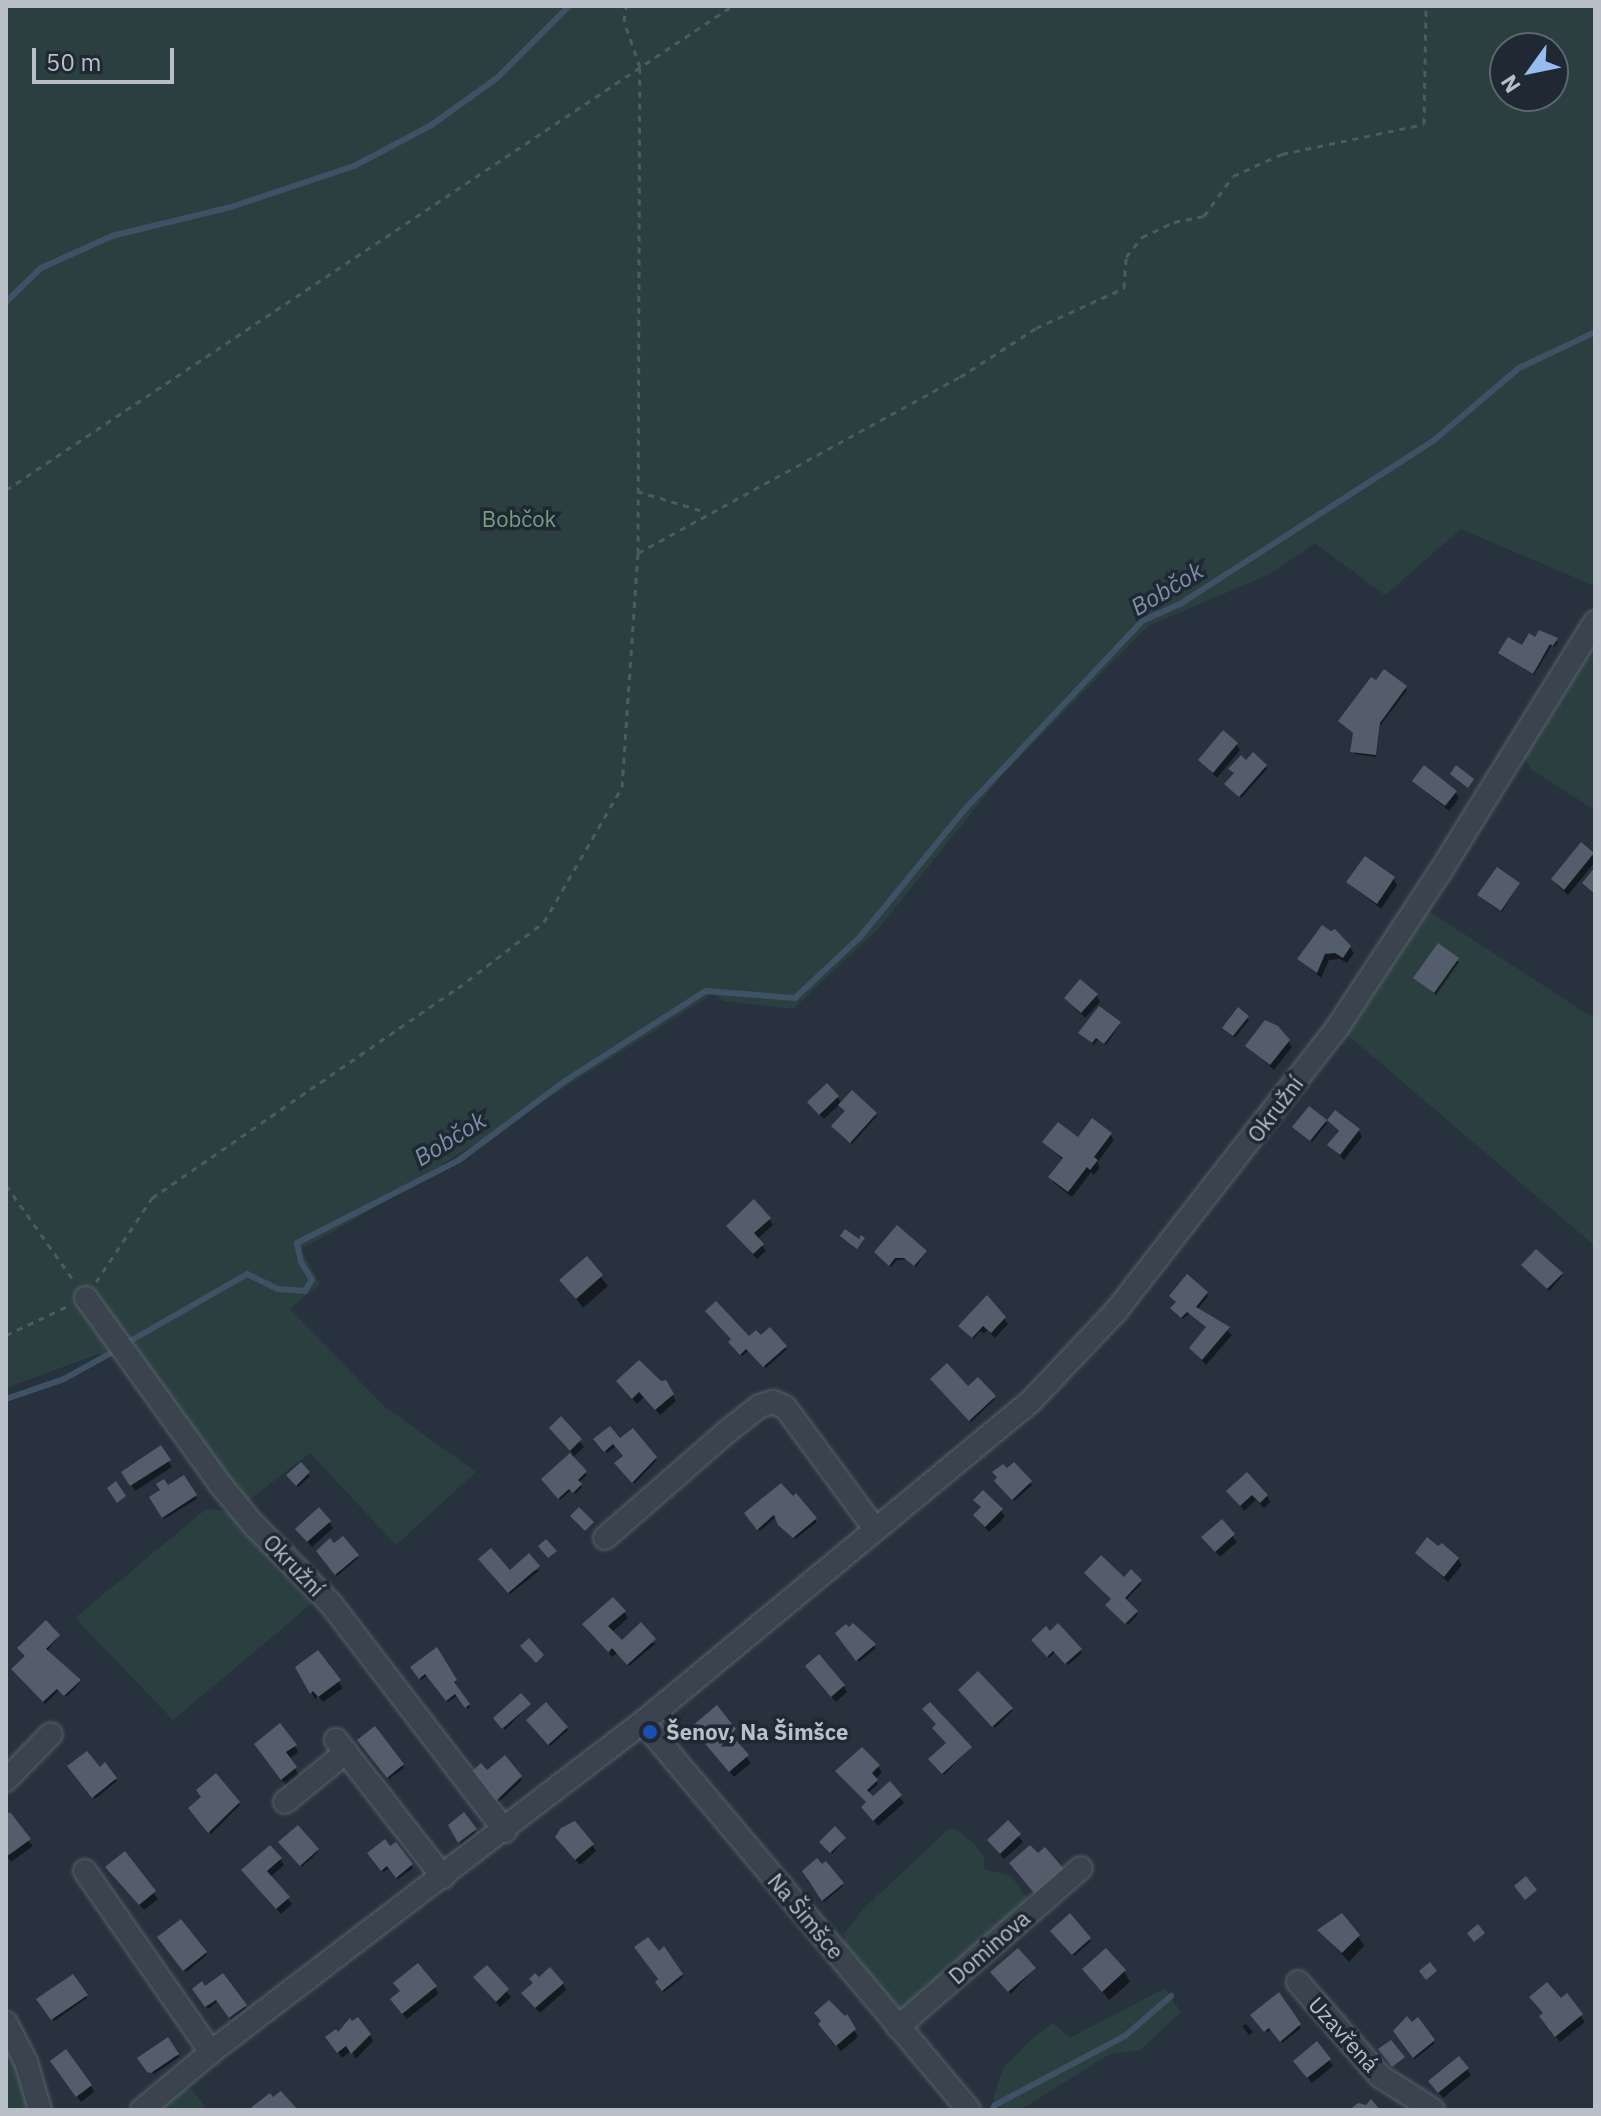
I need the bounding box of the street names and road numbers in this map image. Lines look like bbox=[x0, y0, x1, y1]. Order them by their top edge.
street label: Okružní bbox=[1242, 1071, 1308, 1147]
street label: Okružní bbox=[258, 1529, 330, 1601]
street label: Na Šimšce bbox=[763, 1868, 849, 1964]
street label: Dominova bbox=[943, 1905, 1035, 1989]
street label: Uzavřená bbox=[1303, 1991, 1385, 2077]

